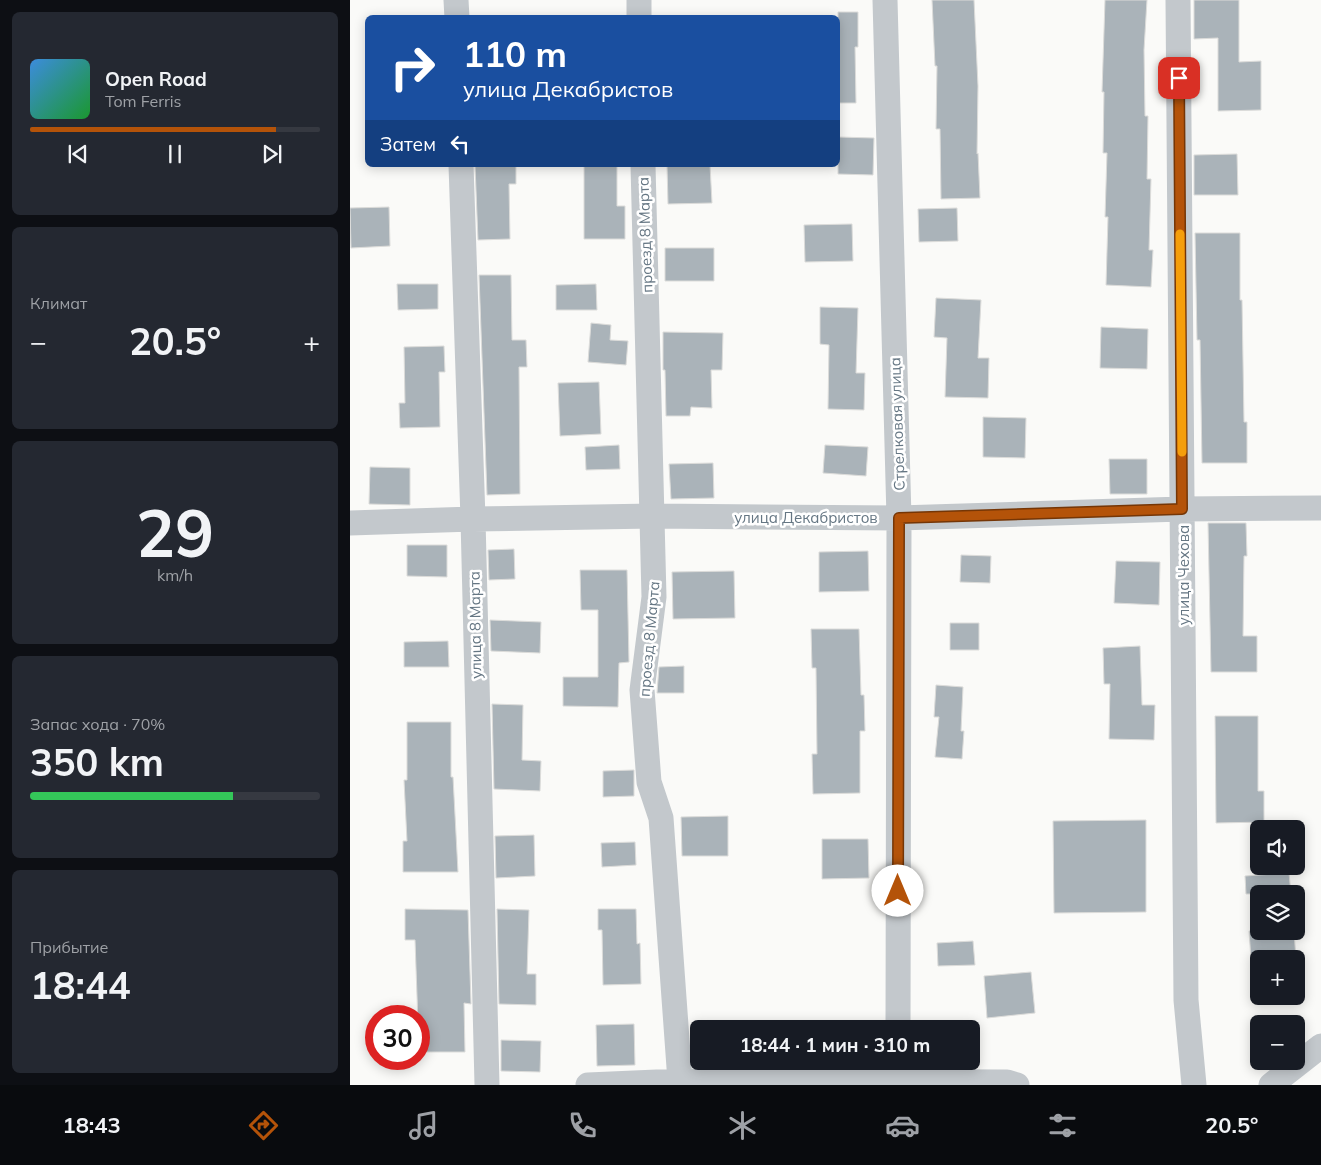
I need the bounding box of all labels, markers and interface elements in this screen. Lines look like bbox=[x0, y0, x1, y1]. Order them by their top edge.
text: 110 m bbox=[463, 32, 567, 76]
icon: right bbox=[380, 35, 445, 100]
pin bbox=[1158, 57, 1200, 99]
icon: arrive bbox=[1165, 64, 1193, 92]
text: Open Road bbox=[105, 67, 207, 91]
text: улица Декабристов bbox=[463, 75, 673, 103]
text: Tom Ferris bbox=[105, 91, 182, 111]
icon: left bbox=[446, 130, 474, 158]
text: Затем bbox=[380, 132, 436, 156]
icon: previous bbox=[64, 140, 92, 168]
icon: pause bbox=[161, 140, 189, 168]
icon: next bbox=[258, 140, 286, 168]
street label: проезд 8 Марта bbox=[633, 177, 657, 293]
text: Климат bbox=[30, 293, 87, 313]
text: 20.5° bbox=[129, 317, 221, 365]
text: − bbox=[30, 324, 47, 359]
text: + bbox=[303, 324, 320, 359]
street label: Стрелковая улица bbox=[885, 357, 909, 491]
text: 29 bbox=[136, 492, 214, 573]
street label: улица Декабристов bbox=[734, 508, 878, 527]
street label: улица Чехова bbox=[1174, 525, 1193, 625]
text: km/h bbox=[157, 565, 193, 585]
street label: улица 8 Марта bbox=[465, 571, 485, 679]
street label: проезд 8 Марта bbox=[634, 580, 664, 698]
text: Запас хода · 70% bbox=[30, 714, 165, 734]
text: 350 km bbox=[30, 738, 164, 786]
map controls bbox=[1250, 820, 1305, 1070]
button: sound bbox=[1250, 820, 1305, 875]
position arrow bbox=[871, 864, 923, 916]
button: layers bbox=[1250, 885, 1305, 940]
text: Прибытие bbox=[30, 937, 108, 957]
button: + bbox=[1250, 950, 1305, 1005]
text: 18:44 bbox=[30, 961, 131, 1009]
speed limit sign: 30 bbox=[365, 1005, 430, 1070]
button: − bbox=[1250, 1015, 1305, 1070]
text: 18:44 · 1 мин · 310 m bbox=[740, 1033, 930, 1057]
icon: directions bbox=[246, 1108, 281, 1143]
icon: music bbox=[406, 1108, 441, 1143]
icon: phone bbox=[565, 1108, 600, 1143]
icon: climate bbox=[725, 1108, 760, 1143]
icon: car bbox=[885, 1108, 920, 1143]
icon: filters bbox=[1045, 1108, 1080, 1143]
text: 18:43 bbox=[62, 1111, 121, 1139]
text: 20.5° bbox=[1205, 1111, 1258, 1139]

